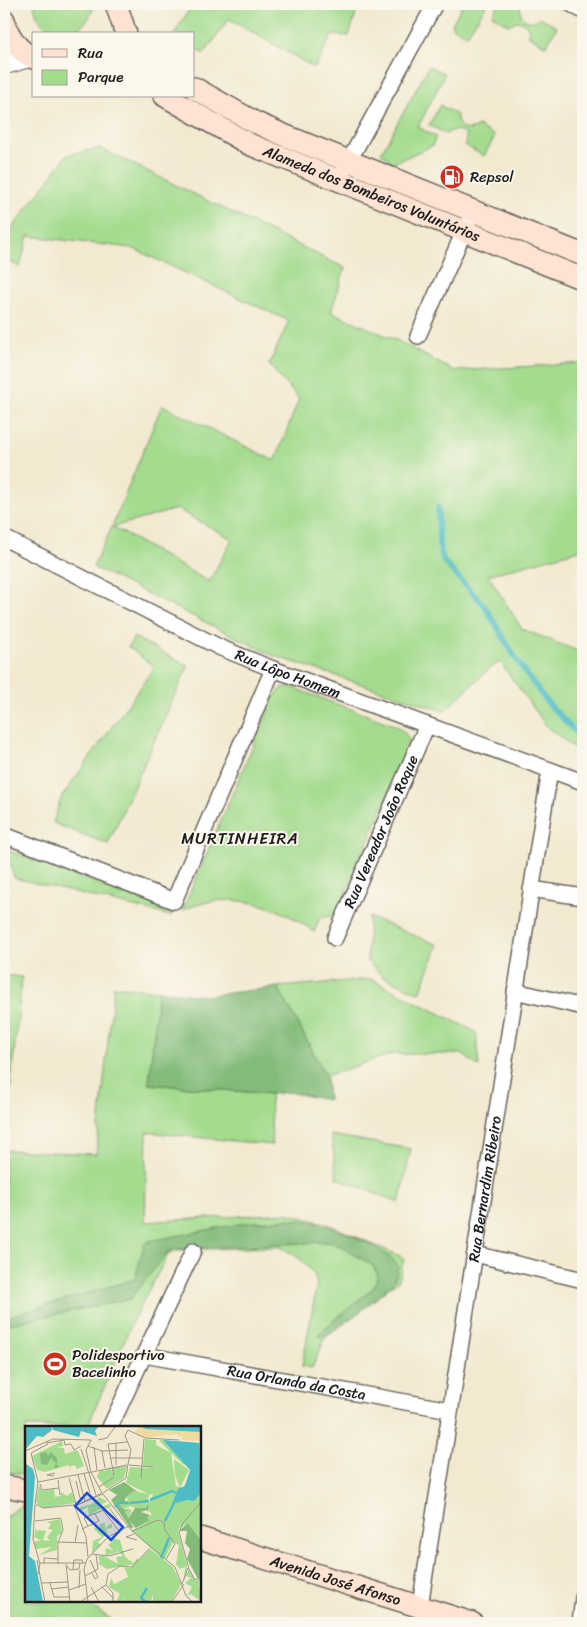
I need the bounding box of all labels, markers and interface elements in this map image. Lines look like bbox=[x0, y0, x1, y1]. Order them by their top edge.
legend bbox=[32, 32, 195, 98]
text: Rua bbox=[78, 40, 103, 66]
text: Parque bbox=[78, 64, 123, 90]
street label: Alameda dos Bombeiros Voluntários bbox=[258, 138, 484, 249]
fuel station icon: Repsol bbox=[439, 164, 465, 190]
place label: Repsol bbox=[470, 164, 514, 190]
street label: Rua Lôpo Homem bbox=[231, 642, 344, 706]
street label: Rua Vereador João Roque bbox=[336, 750, 426, 912]
district label: MURTINHEIRA bbox=[181, 824, 299, 853]
street label: Rua Bernardim Ribeiro bbox=[461, 1114, 509, 1264]
place label: Polidesportivo Bacelinho bbox=[72, 1342, 165, 1385]
sports icon: Polidesportivo Bacelinho bbox=[42, 1351, 68, 1377]
street label: Rua Orlando da Costa bbox=[225, 1357, 368, 1408]
inset map bbox=[25, 1426, 201, 1602]
street label: Avenida José Afonso bbox=[266, 1547, 405, 1613]

